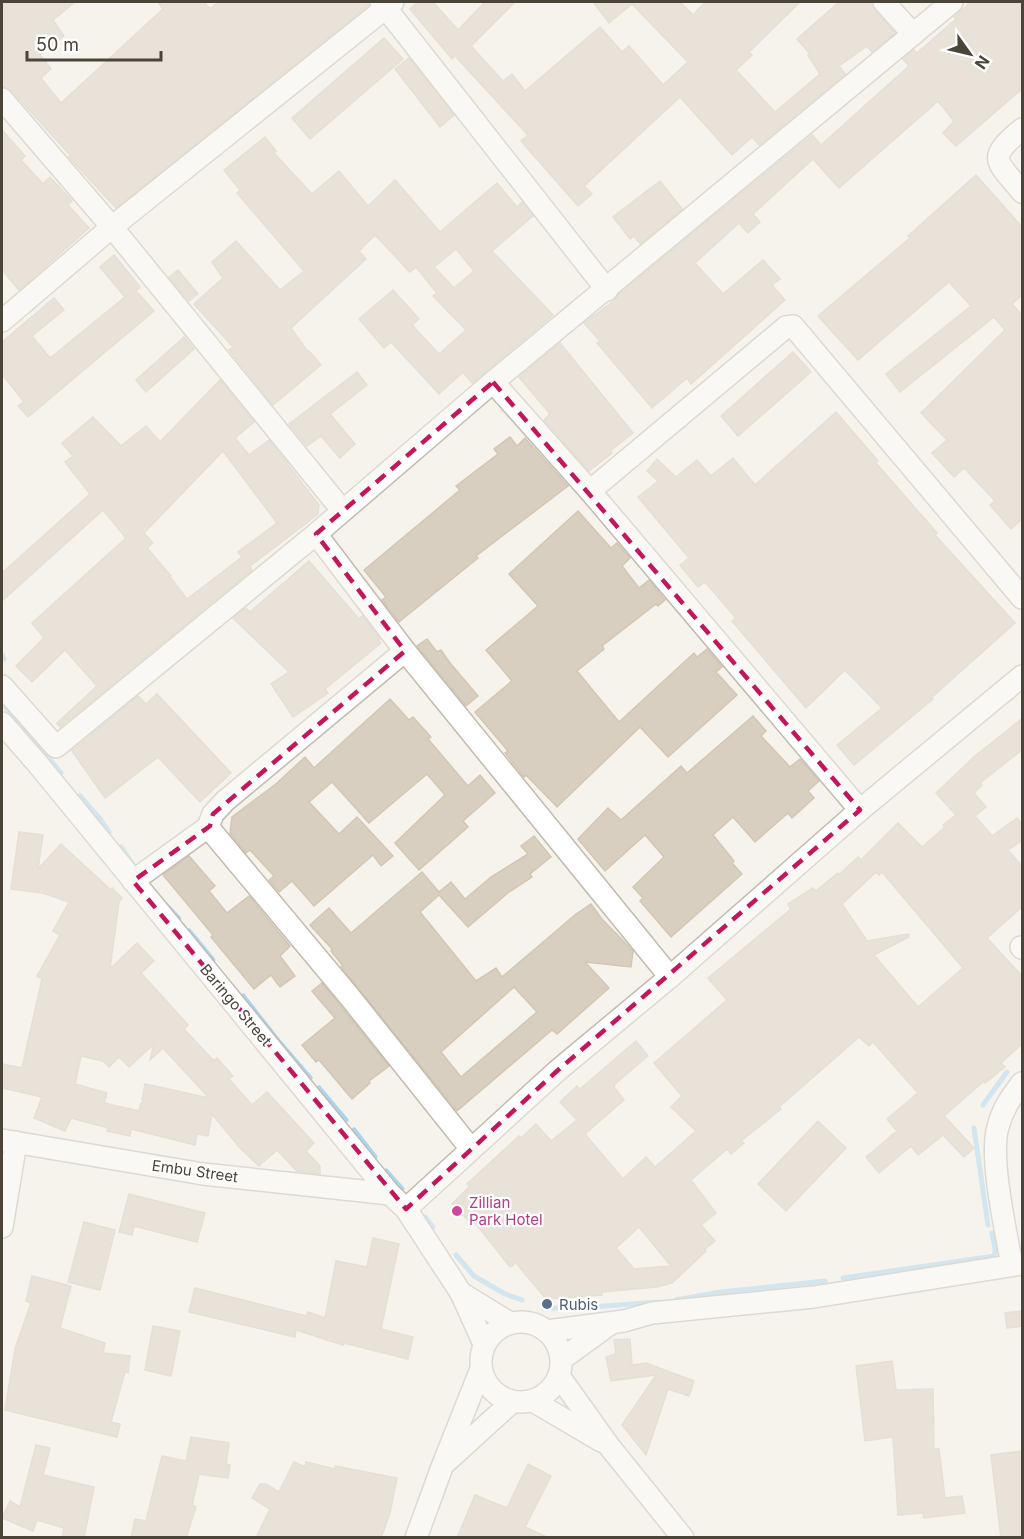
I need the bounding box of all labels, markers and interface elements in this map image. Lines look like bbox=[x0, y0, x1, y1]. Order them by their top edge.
scale bar bbox=[27, 24, 160, 62]
north arrow bbox=[940, 24, 1000, 84]
text: 50 m bbox=[36, 34, 79, 55]
text: N bbox=[971, 52, 994, 73]
street label: Baringo Street bbox=[196, 960, 276, 1050]
street label: Embu Street bbox=[151, 1156, 239, 1186]
place label: Zillian Park Hotel bbox=[469, 1193, 543, 1229]
marker: Zillian Park Hotel bbox=[450, 1204, 464, 1218]
place label: Rubis bbox=[559, 1295, 598, 1314]
marker: Rubis bbox=[540, 1297, 554, 1311]

